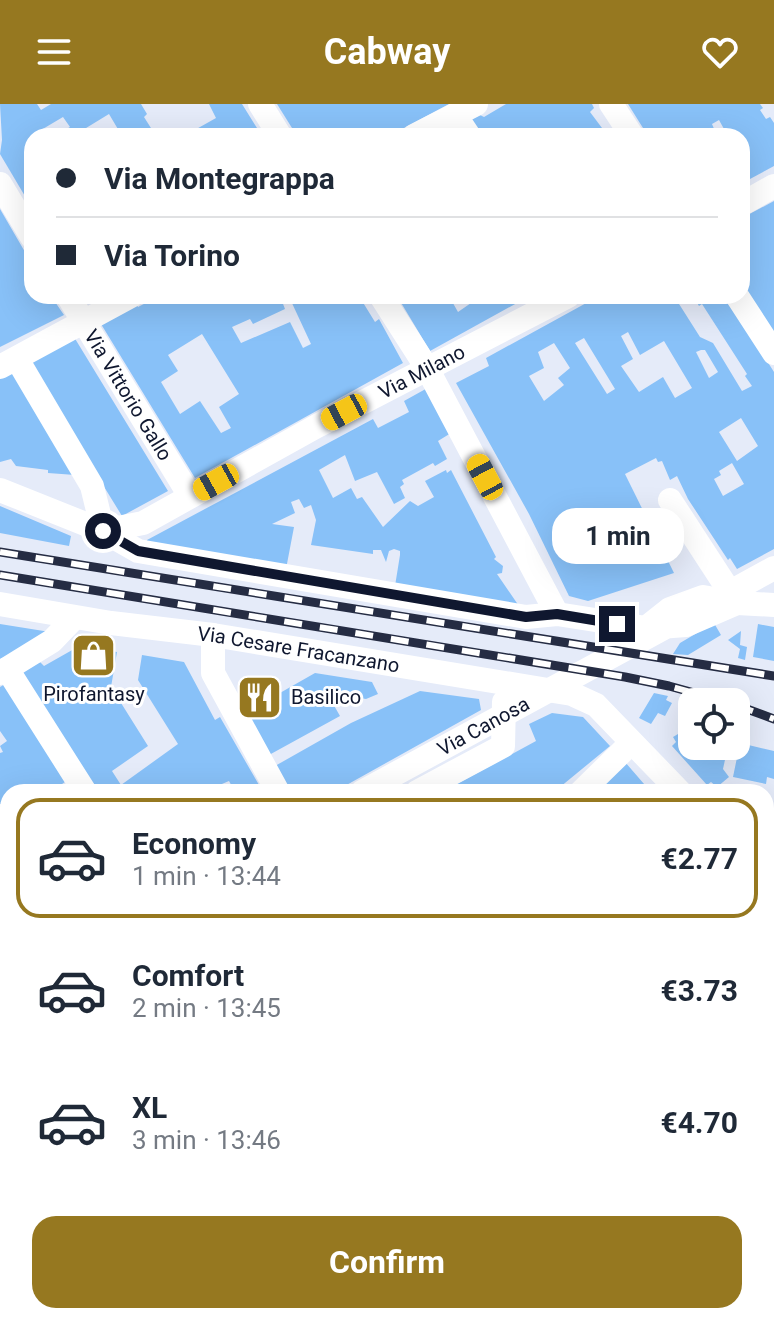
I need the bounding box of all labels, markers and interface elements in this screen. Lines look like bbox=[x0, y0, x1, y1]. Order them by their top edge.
icon: menu bbox=[32, 30, 76, 74]
icon: heart bbox=[698, 30, 742, 74]
text: Cabway bbox=[324, 31, 450, 73]
text: Via Montegrappa bbox=[104, 161, 335, 196]
text: Via Torino bbox=[104, 238, 240, 273]
street label: Via Vittorio Gallo bbox=[79, 325, 177, 465]
street label: Via Milano bbox=[375, 339, 469, 404]
car bbox=[317, 390, 371, 434]
car bbox=[463, 450, 507, 504]
car bbox=[189, 460, 243, 504]
callout: 1 min bbox=[551, 508, 683, 564]
route start bbox=[85, 513, 121, 549]
text: 1 min bbox=[585, 521, 651, 551]
route end bbox=[599, 606, 635, 642]
street label: Via Cesare Fracanzano bbox=[196, 621, 401, 677]
shop icon: Pirofantasy bbox=[70, 631, 118, 679]
restaurant icon: Basilico bbox=[236, 673, 284, 721]
place label: Pirofantasy bbox=[43, 682, 145, 706]
place label: Basilico bbox=[291, 685, 361, 709]
map controls bbox=[678, 688, 750, 760]
button: locate bbox=[678, 688, 750, 760]
street label: Via Canosa bbox=[433, 691, 533, 761]
icon: car bbox=[36, 822, 108, 894]
text: Economy bbox=[132, 826, 256, 861]
text: €2.77 bbox=[660, 841, 738, 876]
text: 1 min · 13:44 bbox=[132, 861, 281, 891]
icon: car bbox=[36, 954, 108, 1026]
text: Comfort bbox=[132, 958, 244, 993]
text: €3.73 bbox=[660, 973, 738, 1008]
text: 2 min · 13:45 bbox=[132, 993, 281, 1023]
icon: car bbox=[36, 1086, 108, 1158]
text: XL bbox=[132, 1090, 167, 1125]
text: €4.70 bbox=[660, 1105, 738, 1140]
text: 3 min · 13:46 bbox=[132, 1125, 281, 1155]
button: Confirm bbox=[32, 1216, 742, 1308]

